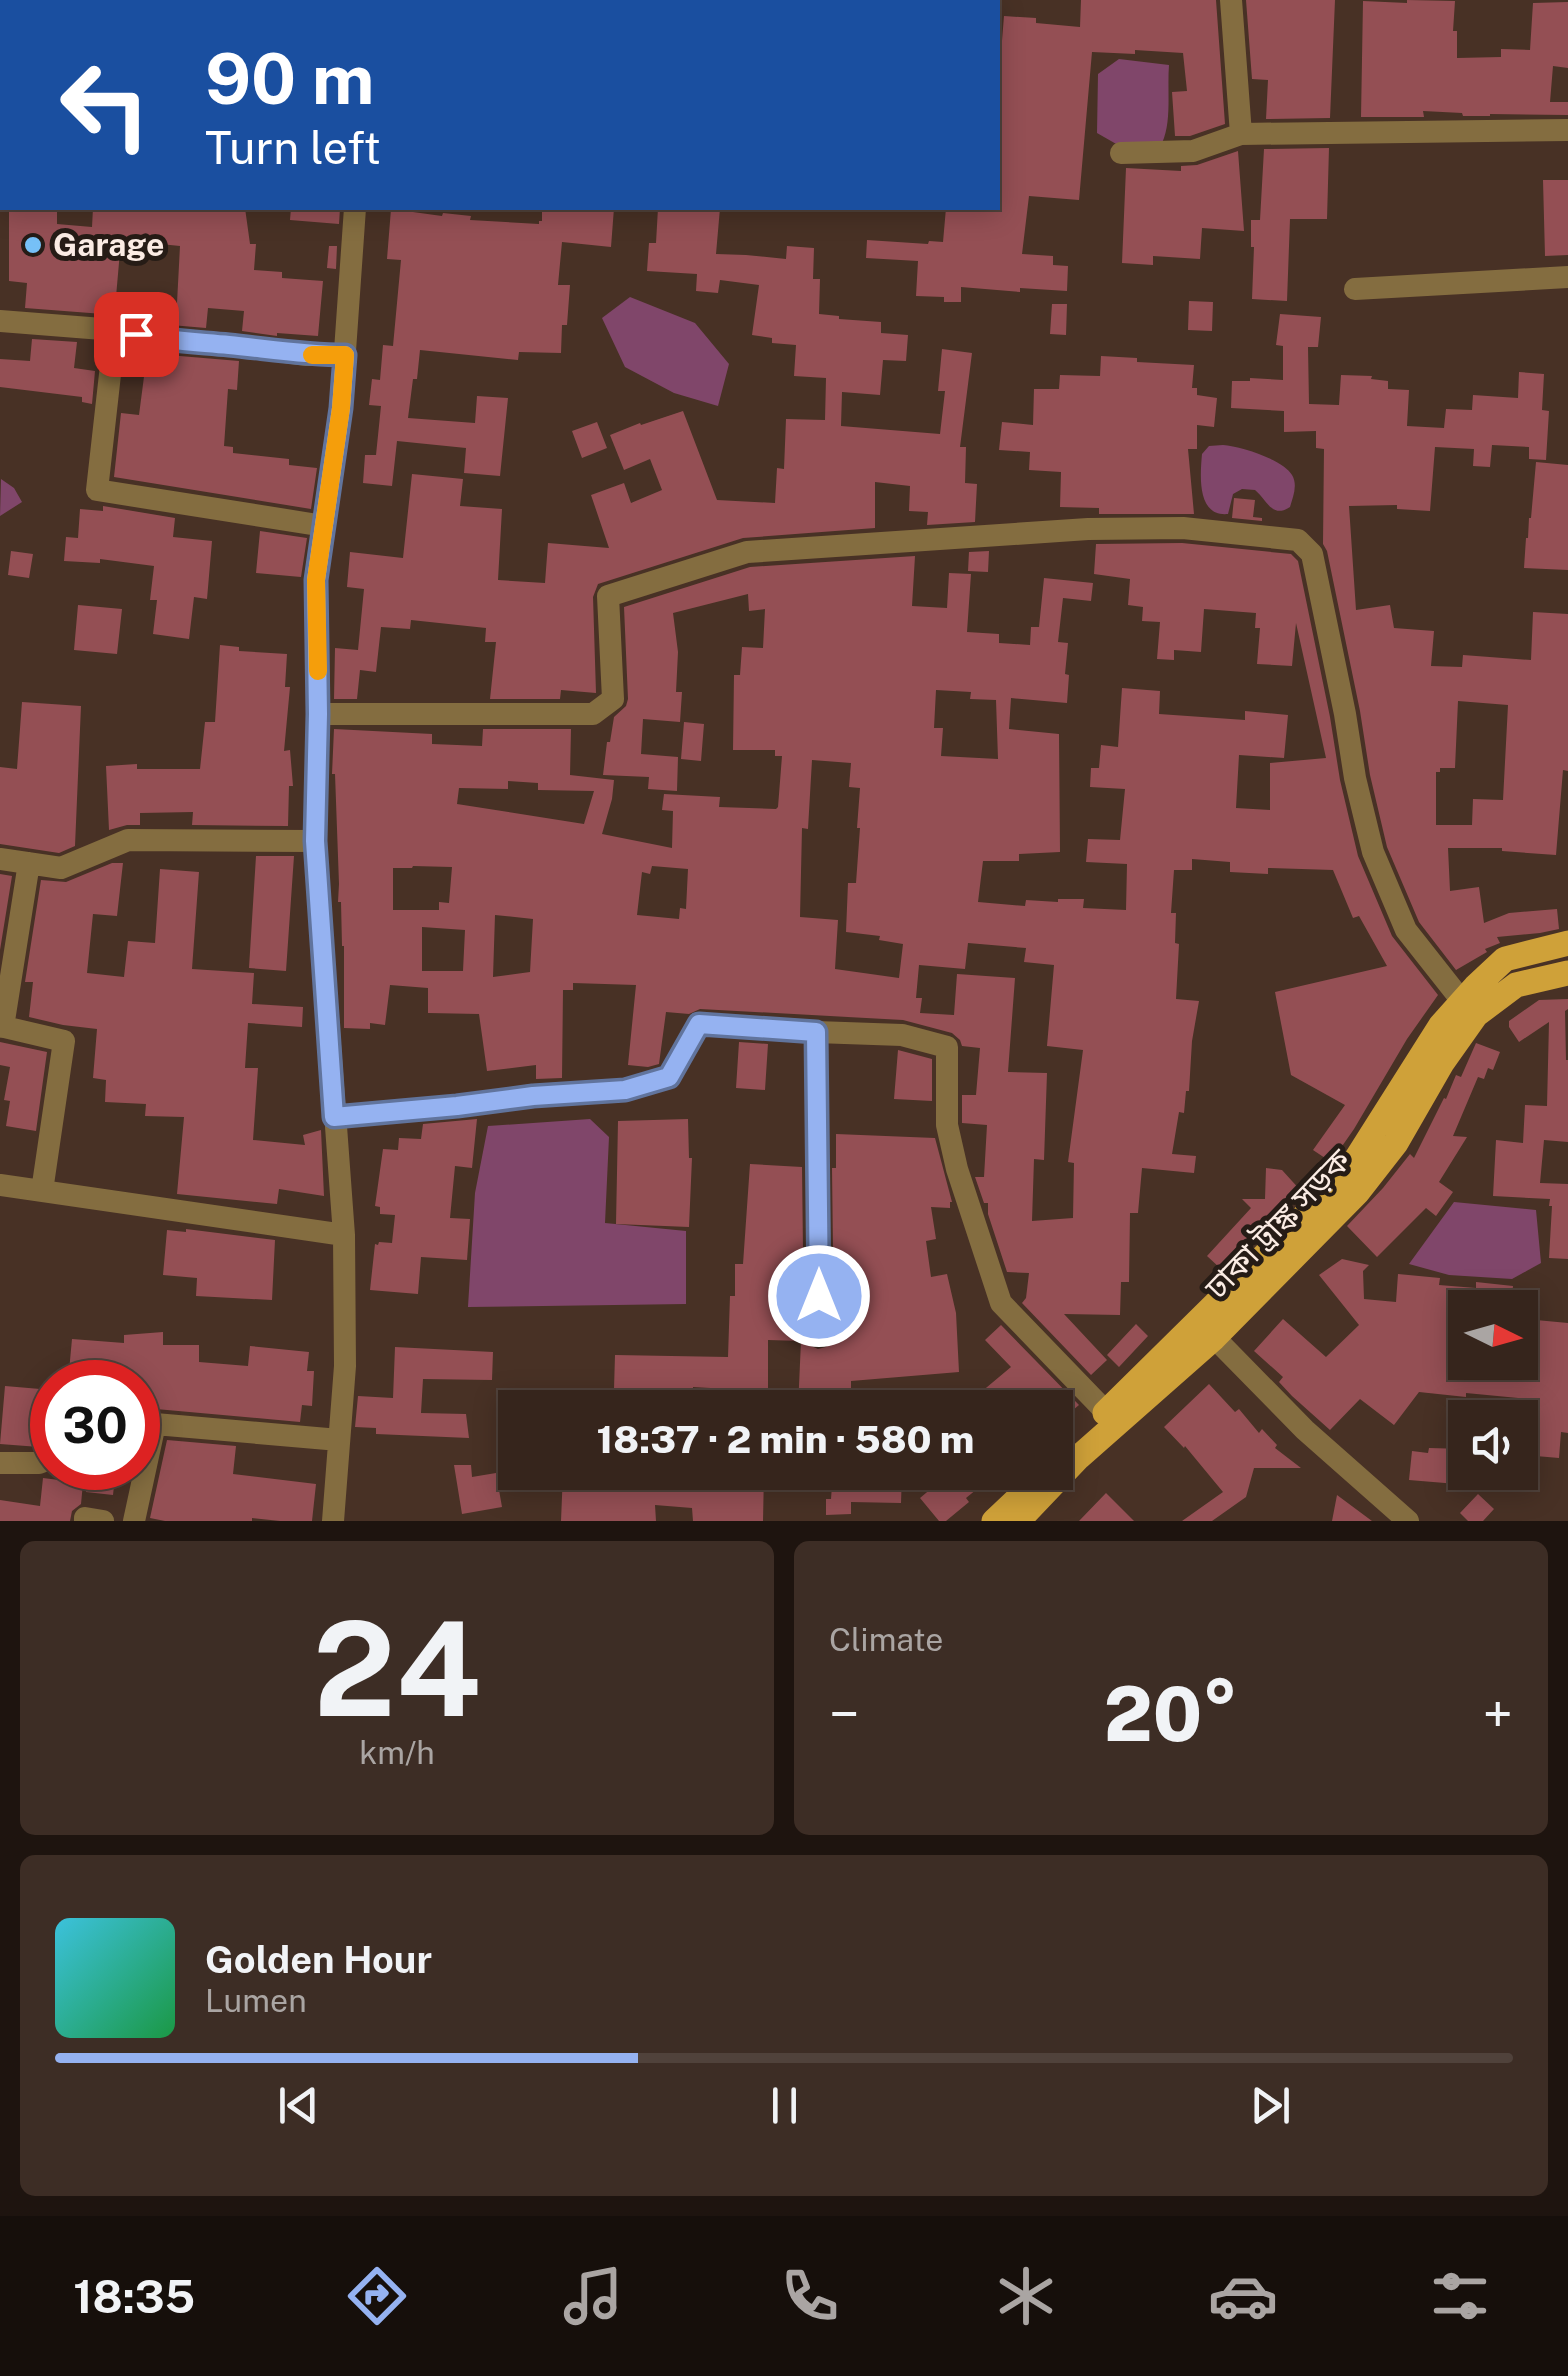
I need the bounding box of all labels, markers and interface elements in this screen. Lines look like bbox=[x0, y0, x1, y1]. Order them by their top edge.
text: 90 m bbox=[205, 37, 375, 120]
icon: left bbox=[40, 40, 170, 170]
text: Turn left bbox=[205, 121, 381, 174]
place label: Garage bbox=[53, 226, 165, 263]
marker: Garage bbox=[22, 234, 44, 256]
pin bbox=[94, 292, 179, 377]
icon: arrive bbox=[109, 307, 164, 362]
street label: ঢাকা ট্রাঙ্ক সড়ক bbox=[1197, 1141, 1359, 1307]
position arrow bbox=[767, 1244, 871, 1348]
north arrow bbox=[1448, 1290, 1538, 1380]
map controls bbox=[1448, 1290, 1538, 1490]
speed limit sign: 30 bbox=[30, 1360, 160, 1490]
button: sound bbox=[1448, 1400, 1538, 1490]
text: 18:37 · 2 min · 580 m bbox=[597, 1417, 974, 1462]
text: 24 bbox=[313, 1593, 481, 1745]
text: Climate bbox=[829, 1621, 943, 1658]
text: 20° bbox=[1104, 1670, 1238, 1758]
text: − bbox=[829, 1682, 860, 1746]
text: + bbox=[1482, 1682, 1513, 1746]
text: km/h bbox=[359, 1734, 435, 1771]
text: Golden Hour bbox=[205, 1937, 432, 1982]
text: Lumen bbox=[205, 1982, 307, 2019]
icon: previous bbox=[271, 2078, 326, 2133]
icon: pause bbox=[757, 2078, 812, 2133]
icon: next bbox=[1243, 2078, 1298, 2133]
icon: directions bbox=[342, 2261, 412, 2331]
icon: music bbox=[558, 2261, 628, 2331]
icon: phone bbox=[775, 2261, 845, 2331]
icon: climate bbox=[991, 2261, 1061, 2331]
icon: car bbox=[1208, 2261, 1278, 2331]
icon: filters bbox=[1425, 2261, 1495, 2331]
text: 18:35 bbox=[73, 2270, 195, 2323]

